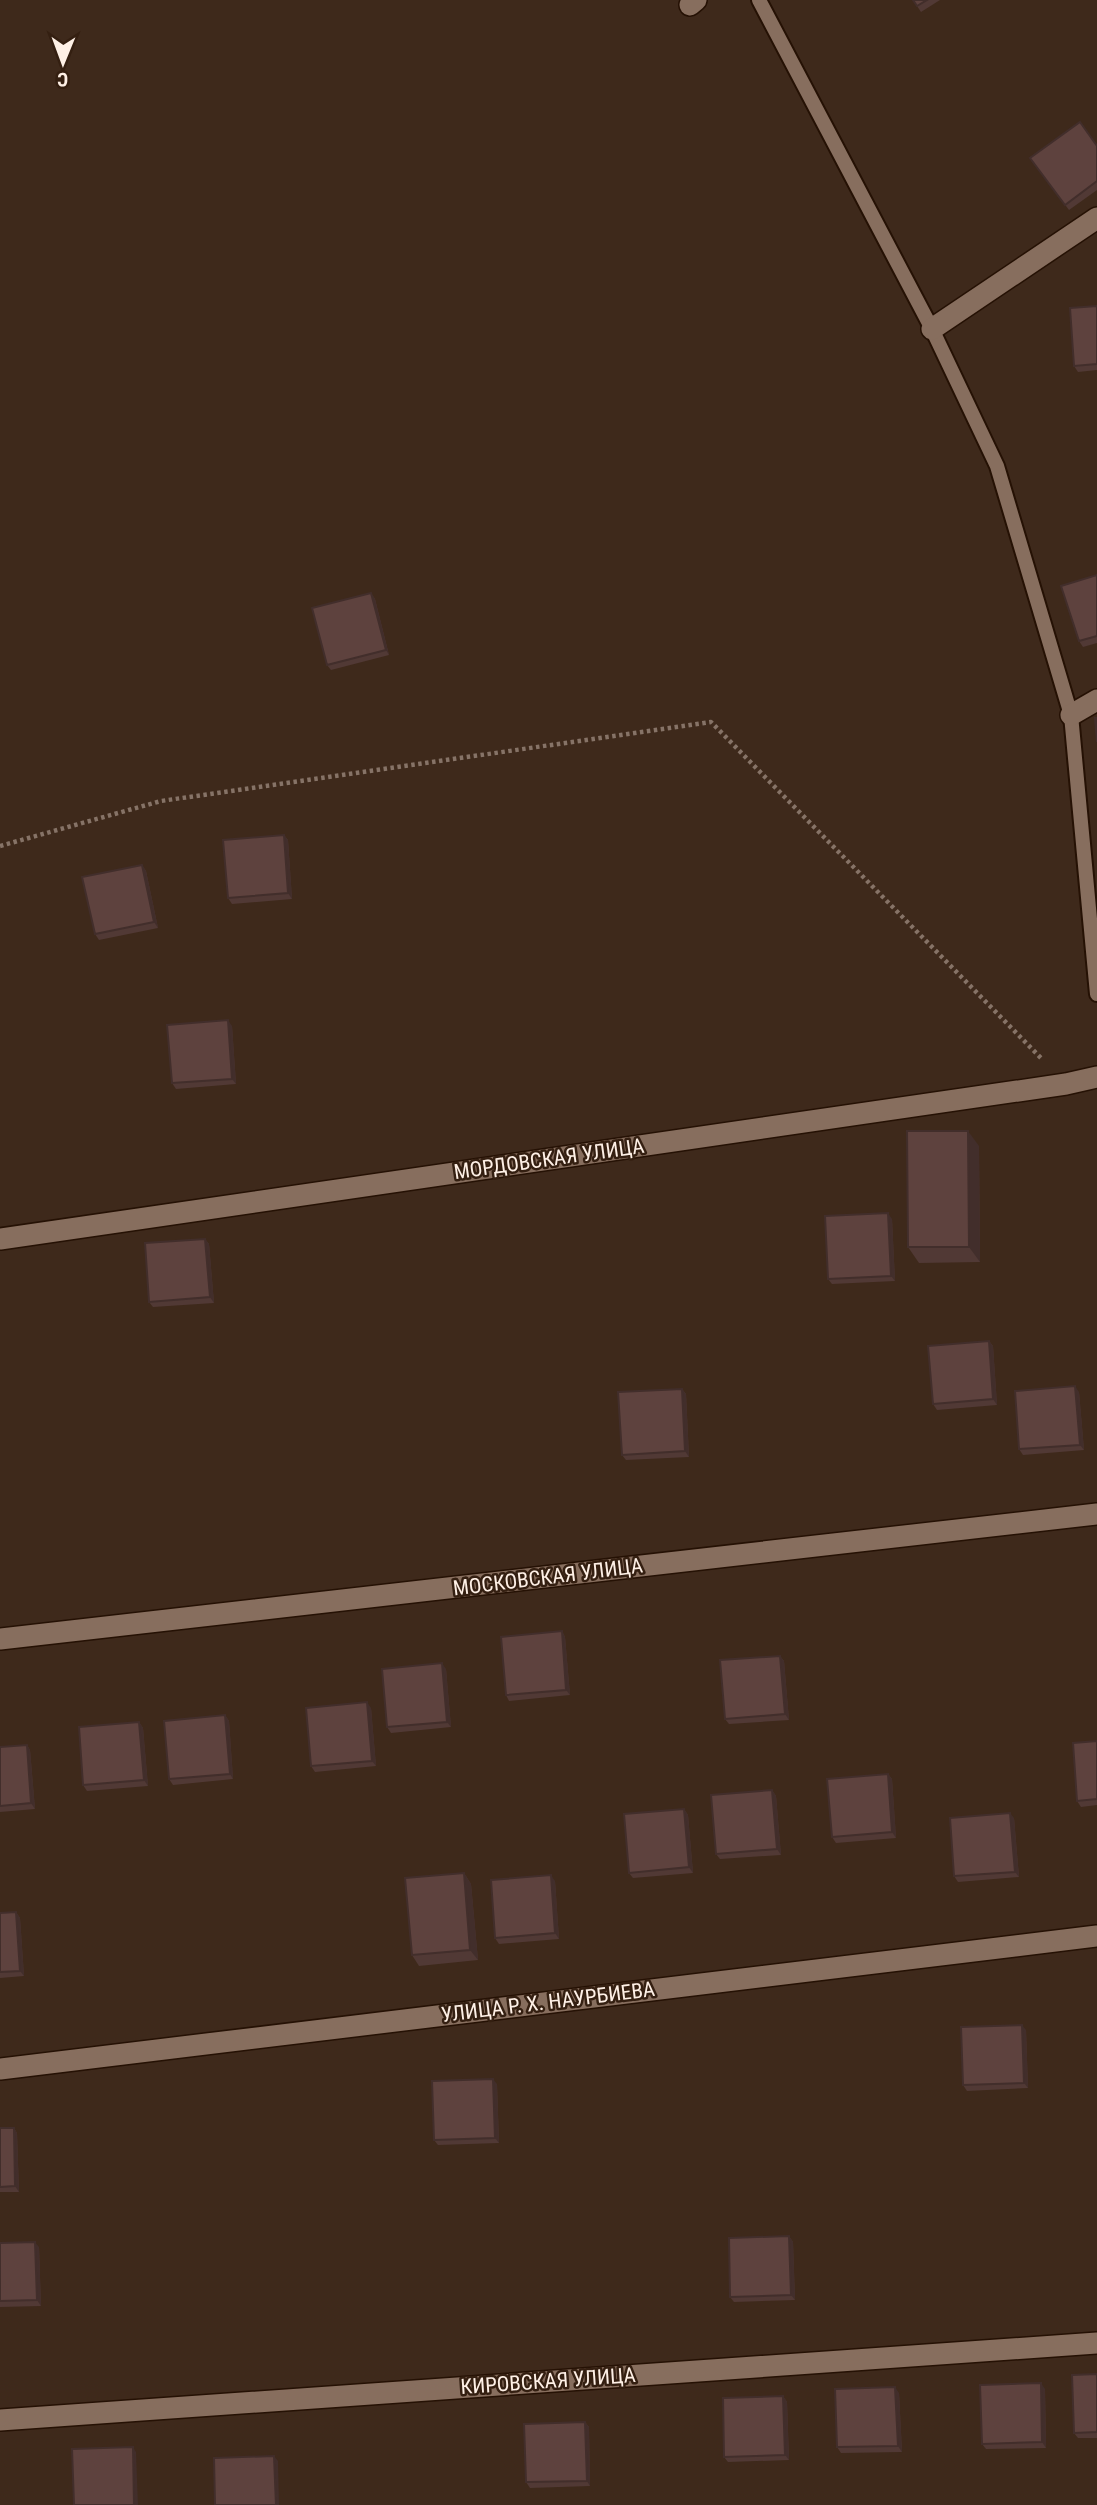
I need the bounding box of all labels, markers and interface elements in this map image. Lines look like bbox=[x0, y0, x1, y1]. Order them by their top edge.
north arrow bbox=[28, 28, 98, 98]
text: С bbox=[57, 68, 68, 91]
street label: МОРДОВСКАЯ УЛИЦА bbox=[452, 1134, 646, 1184]
street label: МОСКОВСКАЯ УЛИЦА bbox=[452, 1553, 644, 1601]
street label: УЛИЦА Р. Х. НАУРБИЕВА bbox=[440, 1977, 656, 2027]
street label: КИРОВСКАЯ УЛИЦА bbox=[460, 2363, 636, 2399]

